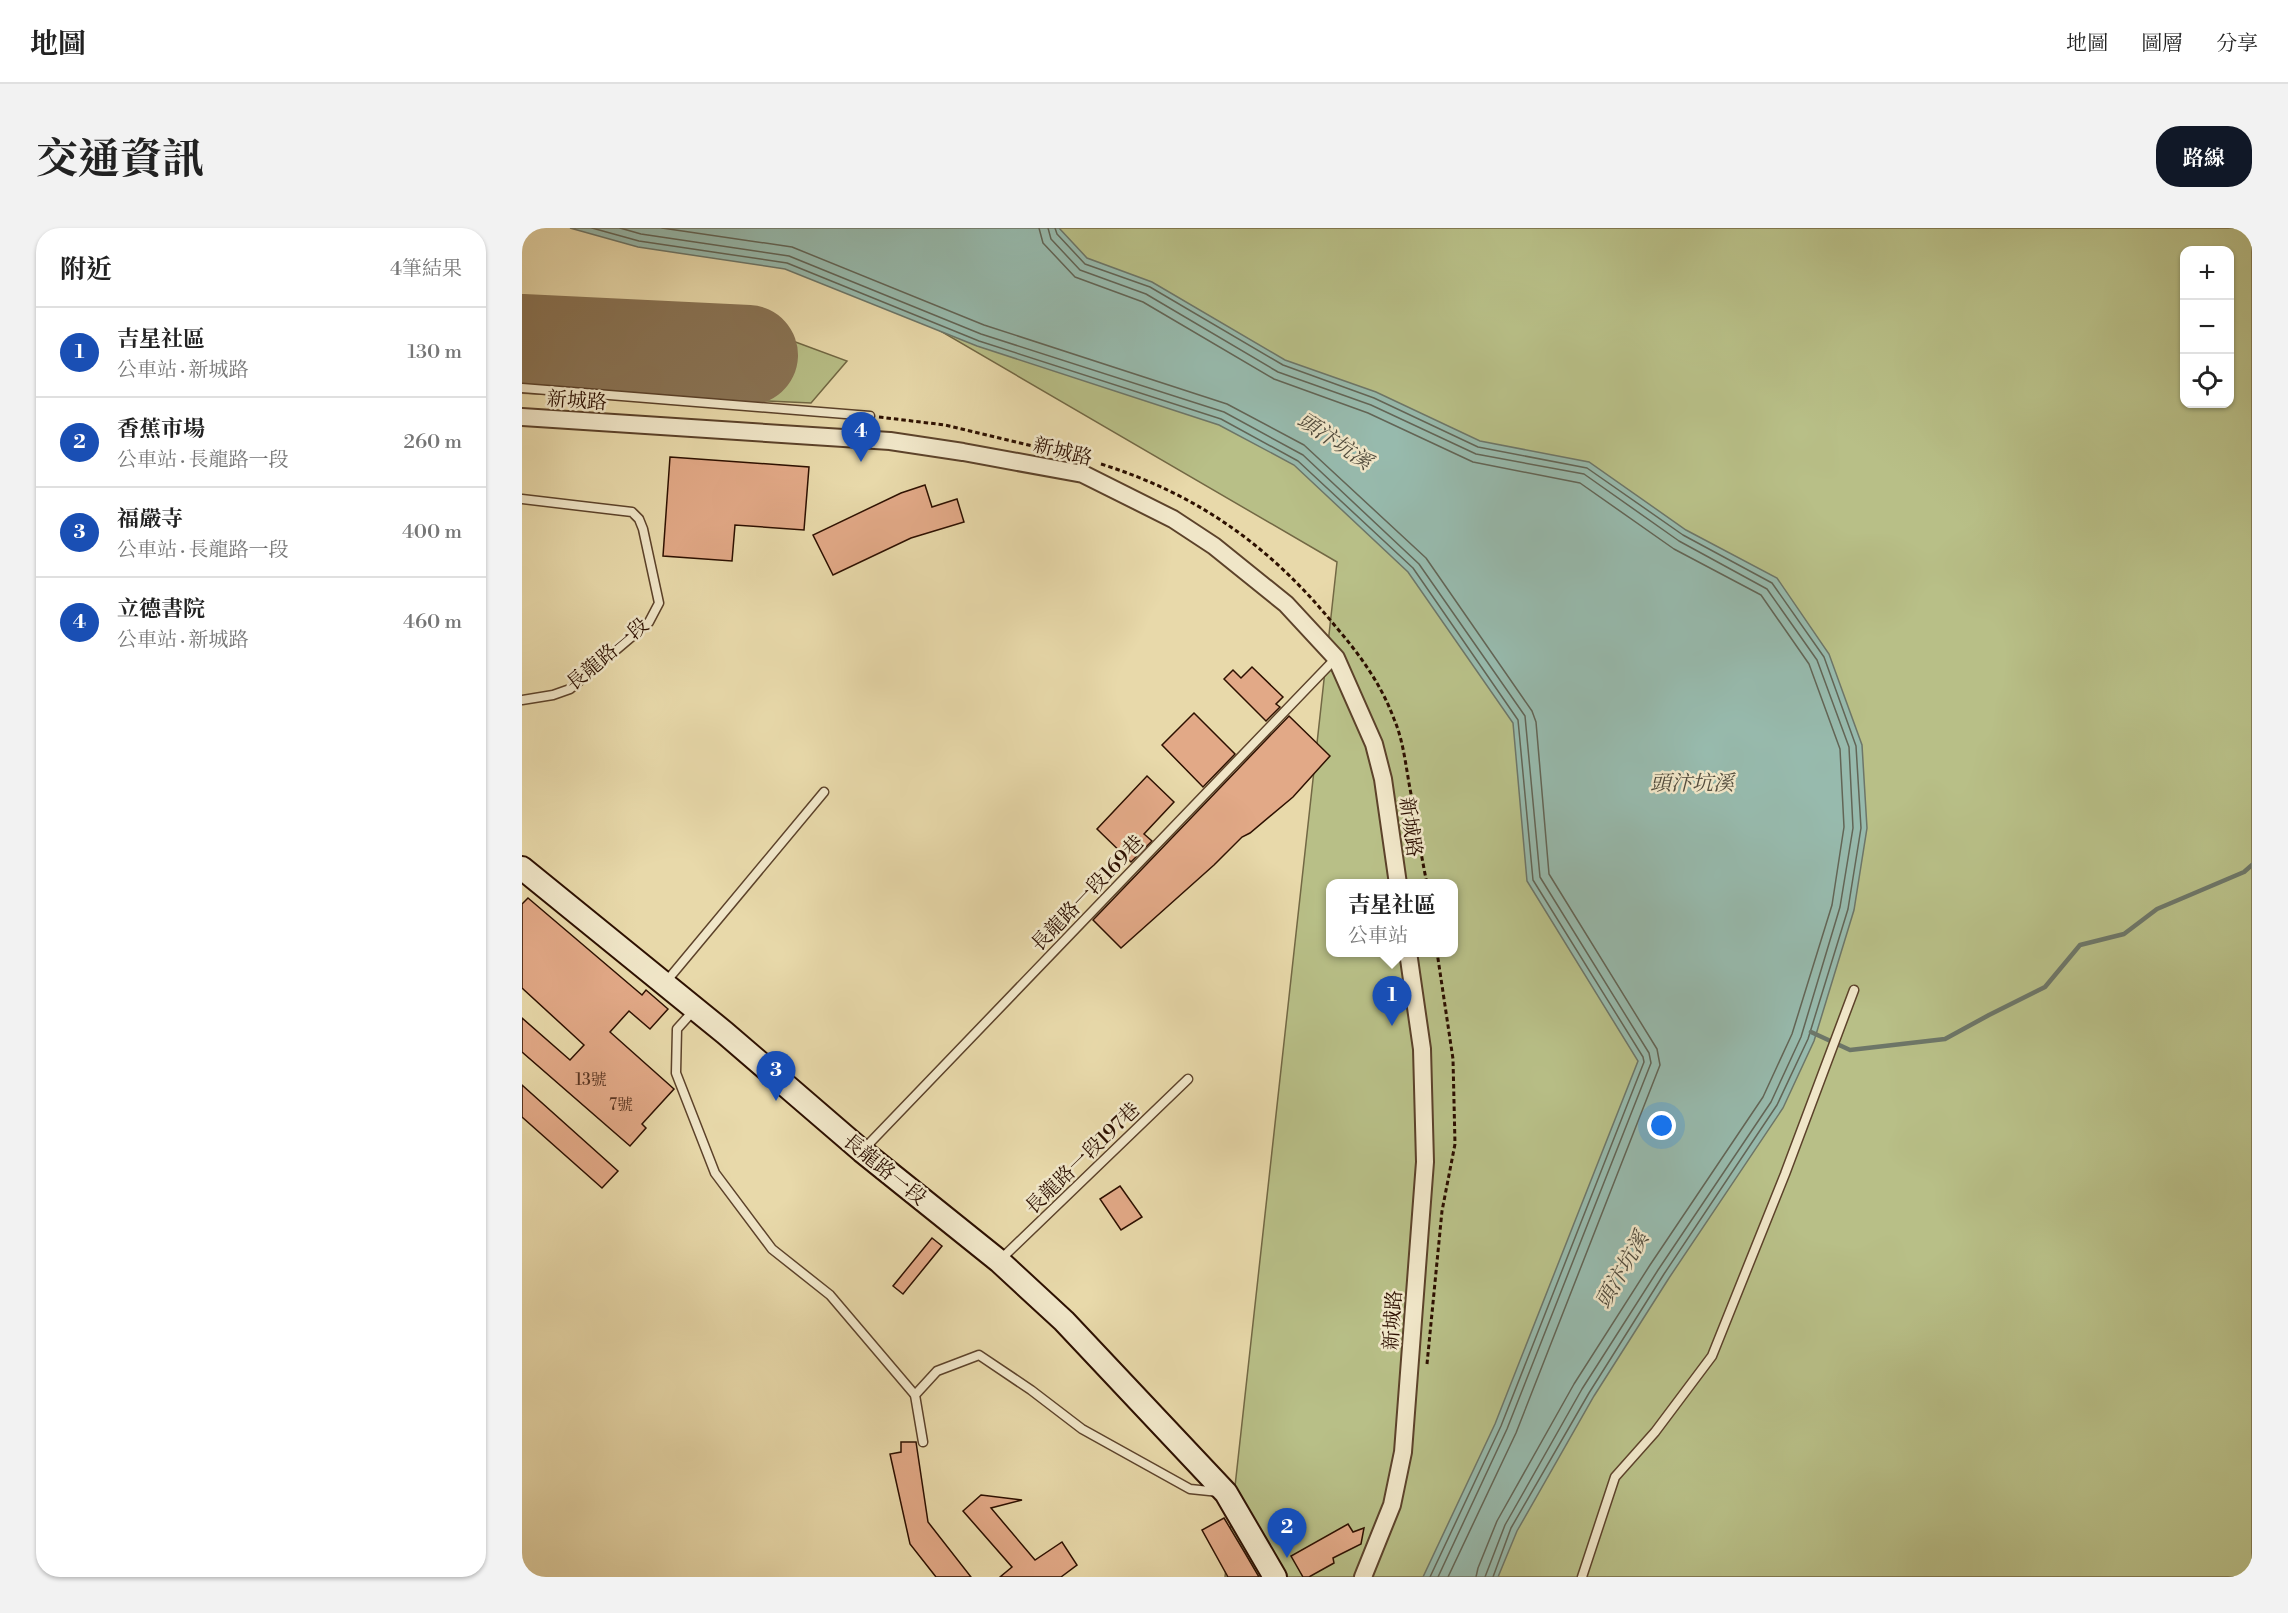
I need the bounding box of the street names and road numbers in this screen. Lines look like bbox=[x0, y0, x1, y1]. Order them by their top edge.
street label: 新城路 bbox=[546, 387, 608, 416]
street label: 新城路 bbox=[1031, 433, 1095, 472]
street label: 長龍路一段 bbox=[562, 613, 654, 697]
street label: 新城路 bbox=[1393, 796, 1426, 859]
street label: 長龍路一段169巷 bbox=[1026, 831, 1150, 957]
street label: 長龍路一段197巷 bbox=[1020, 1098, 1146, 1220]
street label: 長龍路一段 bbox=[837, 1129, 931, 1211]
street label: 新城路 bbox=[1379, 1289, 1408, 1351]

